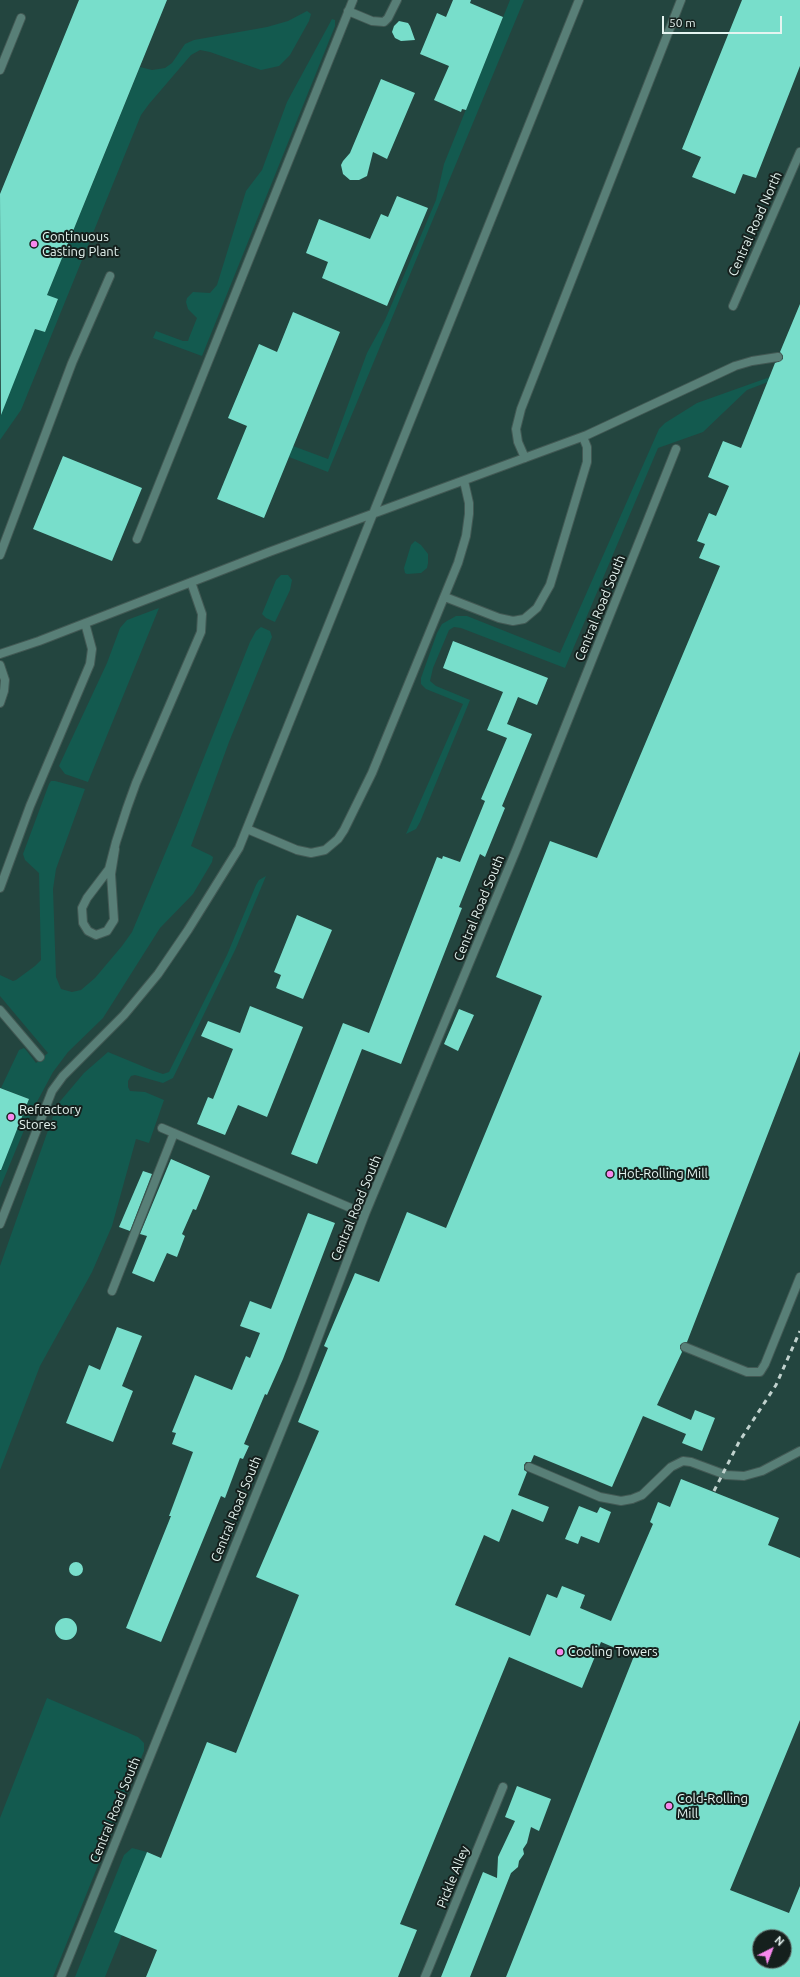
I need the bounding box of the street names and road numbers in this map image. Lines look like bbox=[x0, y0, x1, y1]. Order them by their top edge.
street label: Central Road North bbox=[725, 169, 785, 279]
street label: Central Road South bbox=[572, 553, 628, 663]
street label: Central Road South bbox=[451, 853, 507, 963]
street label: Central Road South bbox=[328, 1153, 384, 1263]
street label: Central Road South bbox=[208, 1454, 264, 1564]
street label: Central Road South bbox=[87, 1755, 143, 1865]
street label: Pickle Alley bbox=[433, 1844, 473, 1910]

